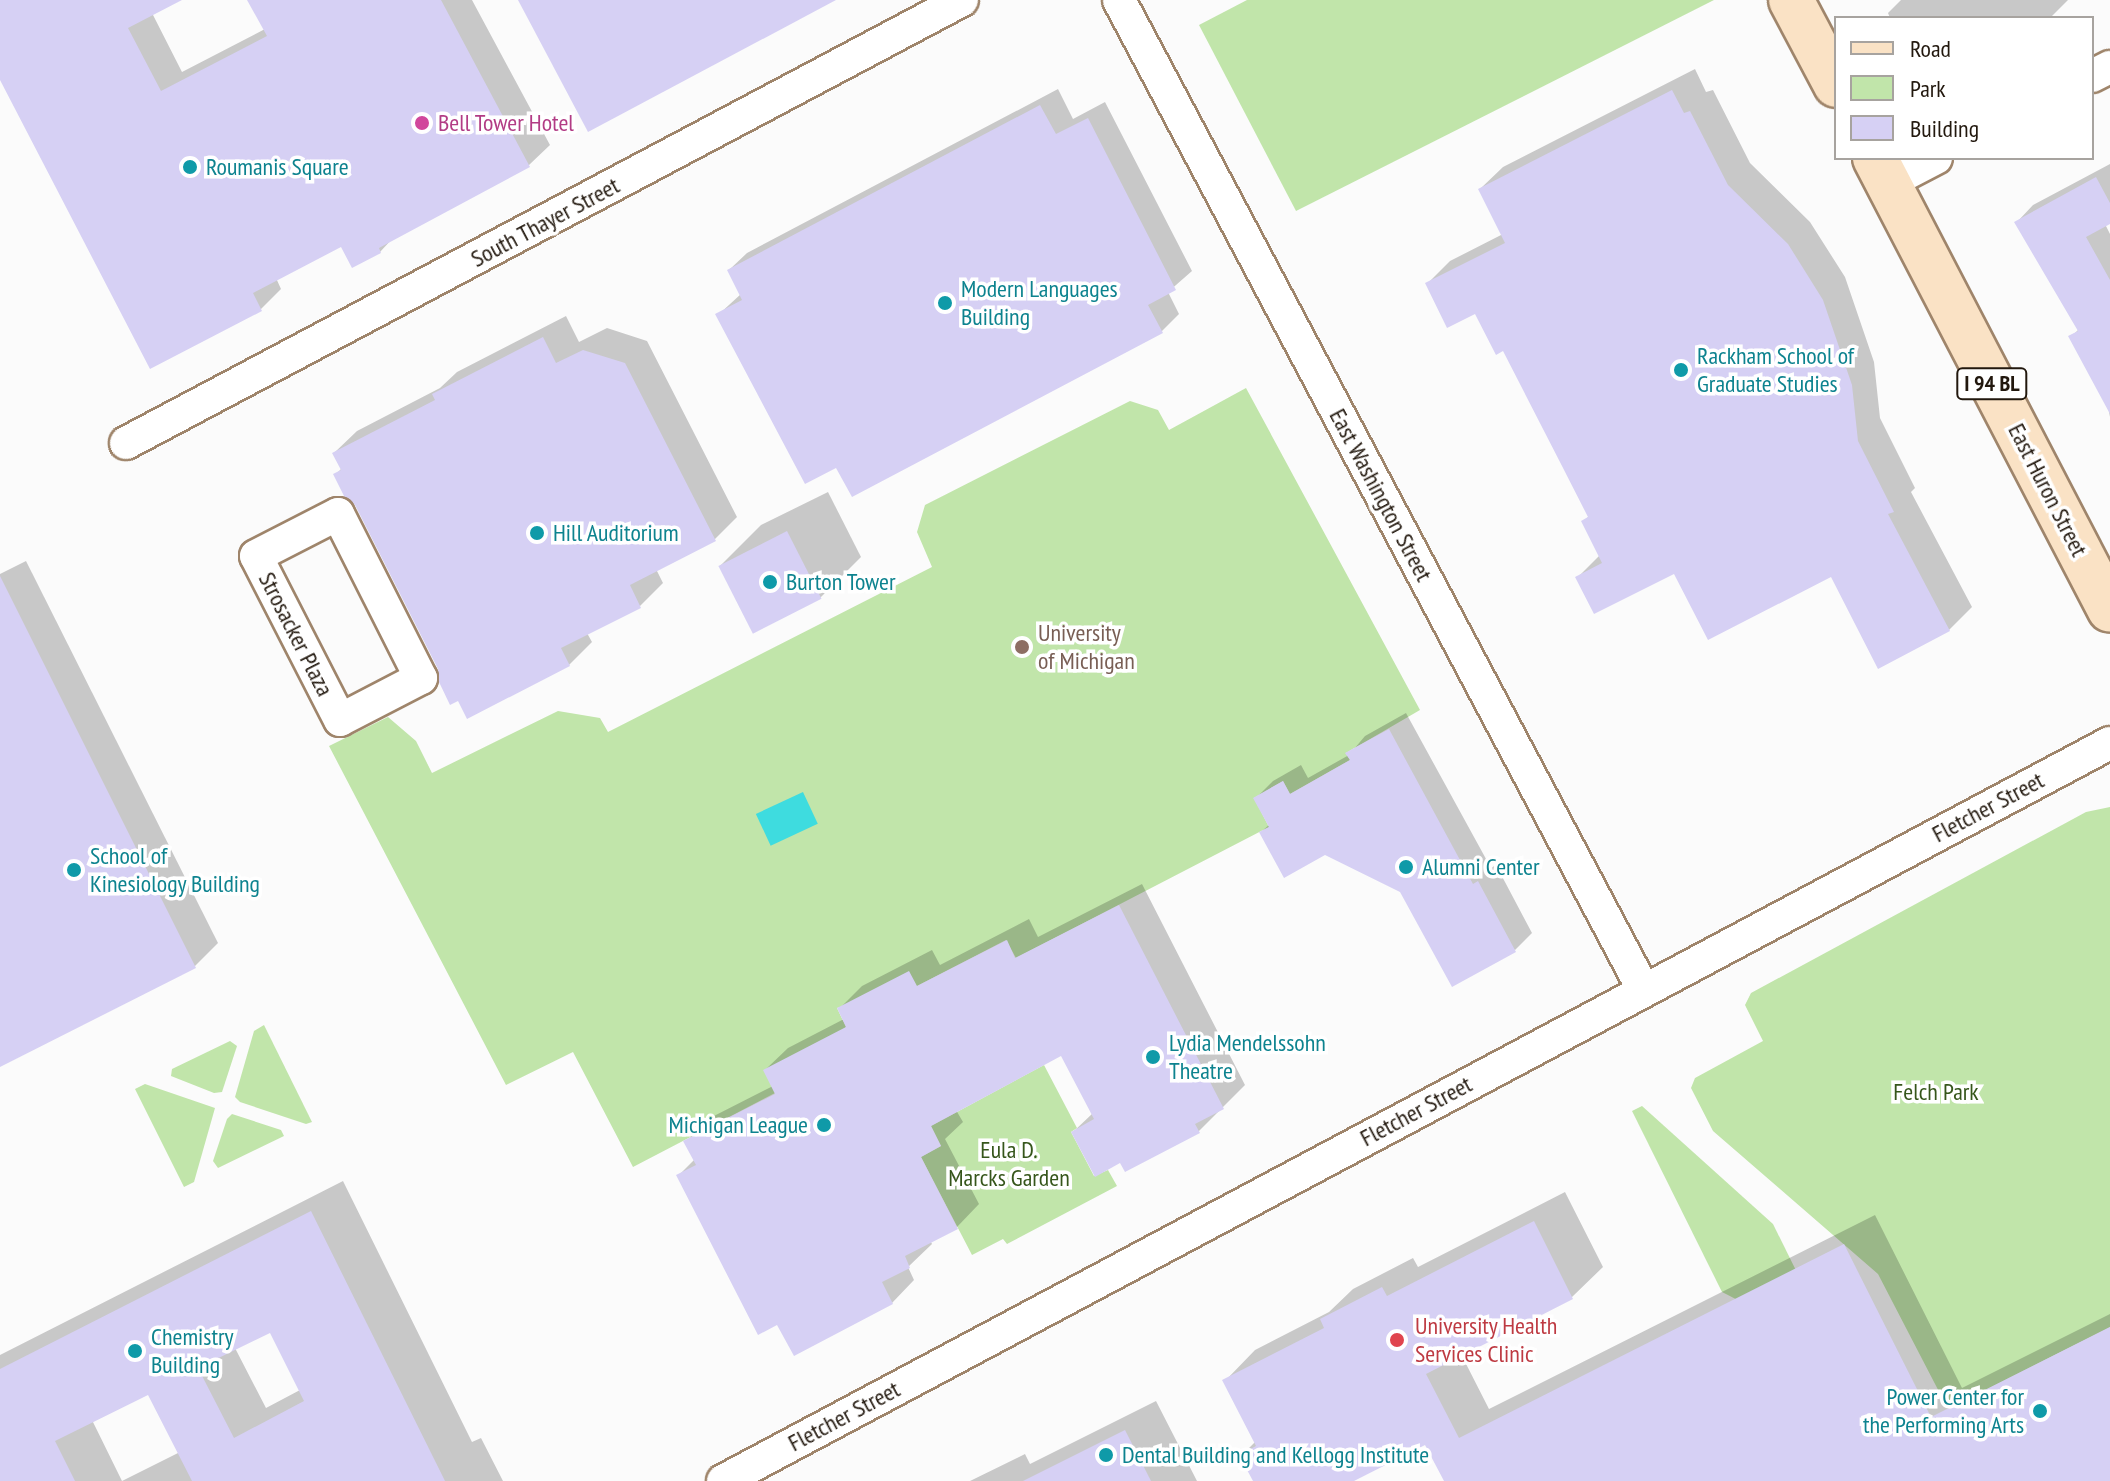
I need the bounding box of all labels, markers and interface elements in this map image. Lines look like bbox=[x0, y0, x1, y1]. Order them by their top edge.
legend bbox=[1834, 16, 2094, 160]
text: Road bbox=[1910, 33, 1951, 64]
text: Park bbox=[1910, 73, 1946, 104]
place label: Bell Tower Hotel bbox=[438, 109, 575, 137]
text: Building bbox=[1910, 113, 1979, 144]
marker: Bell Tower Hotel bbox=[413, 114, 431, 132]
place label: Roumanis Square bbox=[206, 153, 349, 181]
marker: Roumanis Square bbox=[181, 158, 199, 176]
street label: South Thayer Street bbox=[466, 171, 624, 273]
place label: Modern Languages Building bbox=[961, 275, 1118, 331]
marker: Modern Languages Building bbox=[936, 294, 954, 312]
place label: Rackham School of Graduate Studies bbox=[1697, 342, 1854, 398]
marker: Rackham School of Graduate Studies bbox=[1672, 361, 1690, 379]
road number: I 94 BL bbox=[1956, 366, 2028, 402]
street label: East Washington Street bbox=[1323, 404, 1439, 586]
street label: East Huron Street bbox=[2002, 419, 2094, 561]
place label: Hill Auditorium bbox=[553, 519, 679, 547]
marker: Hill Auditorium bbox=[528, 524, 546, 542]
street label: Strosacker Plaza bbox=[253, 567, 339, 701]
place label: Burton Tower bbox=[786, 568, 896, 596]
marker: Burton Tower bbox=[761, 573, 779, 591]
place label: University of Michigan bbox=[1038, 619, 1135, 675]
marker: University of Michigan bbox=[1013, 638, 1031, 656]
street label: Fletcher Street bbox=[1927, 766, 2049, 848]
place label: School of Kinesiology Building bbox=[90, 842, 261, 898]
place label: Alumni Center bbox=[1422, 853, 1539, 881]
marker: Alumni Center bbox=[1397, 858, 1415, 876]
marker: School of Kinesiology Building bbox=[65, 861, 83, 879]
place label: Lydia Mendelssohn Theatre bbox=[1169, 1029, 1326, 1085]
marker: Lydia Mendelssohn Theatre bbox=[1144, 1048, 1162, 1066]
street label: Fletcher Street bbox=[1355, 1070, 1477, 1152]
park label: Felch Park bbox=[1893, 1078, 1979, 1106]
place label: Michigan League bbox=[668, 1111, 808, 1139]
marker: Michigan League bbox=[815, 1116, 833, 1134]
park label: Eula D. Marcks Garden bbox=[948, 1136, 1070, 1192]
place label: University Health Services Clinic bbox=[1415, 1312, 1558, 1368]
place label: Chemistry Building bbox=[151, 1323, 234, 1379]
marker: University Health Services Clinic bbox=[1386, 1329, 1408, 1351]
marker: Chemistry Building bbox=[126, 1342, 144, 1360]
street label: Fletcher Street bbox=[783, 1375, 905, 1457]
place label: Power Center for the Performing Arts bbox=[1862, 1383, 2024, 1439]
marker: Power Center for the Performing Arts bbox=[2031, 1402, 2049, 1420]
place label: Dental Building and Kellogg Institute bbox=[1122, 1441, 1429, 1469]
marker: Dental Building and Kellogg Institute bbox=[1097, 1446, 1115, 1464]

